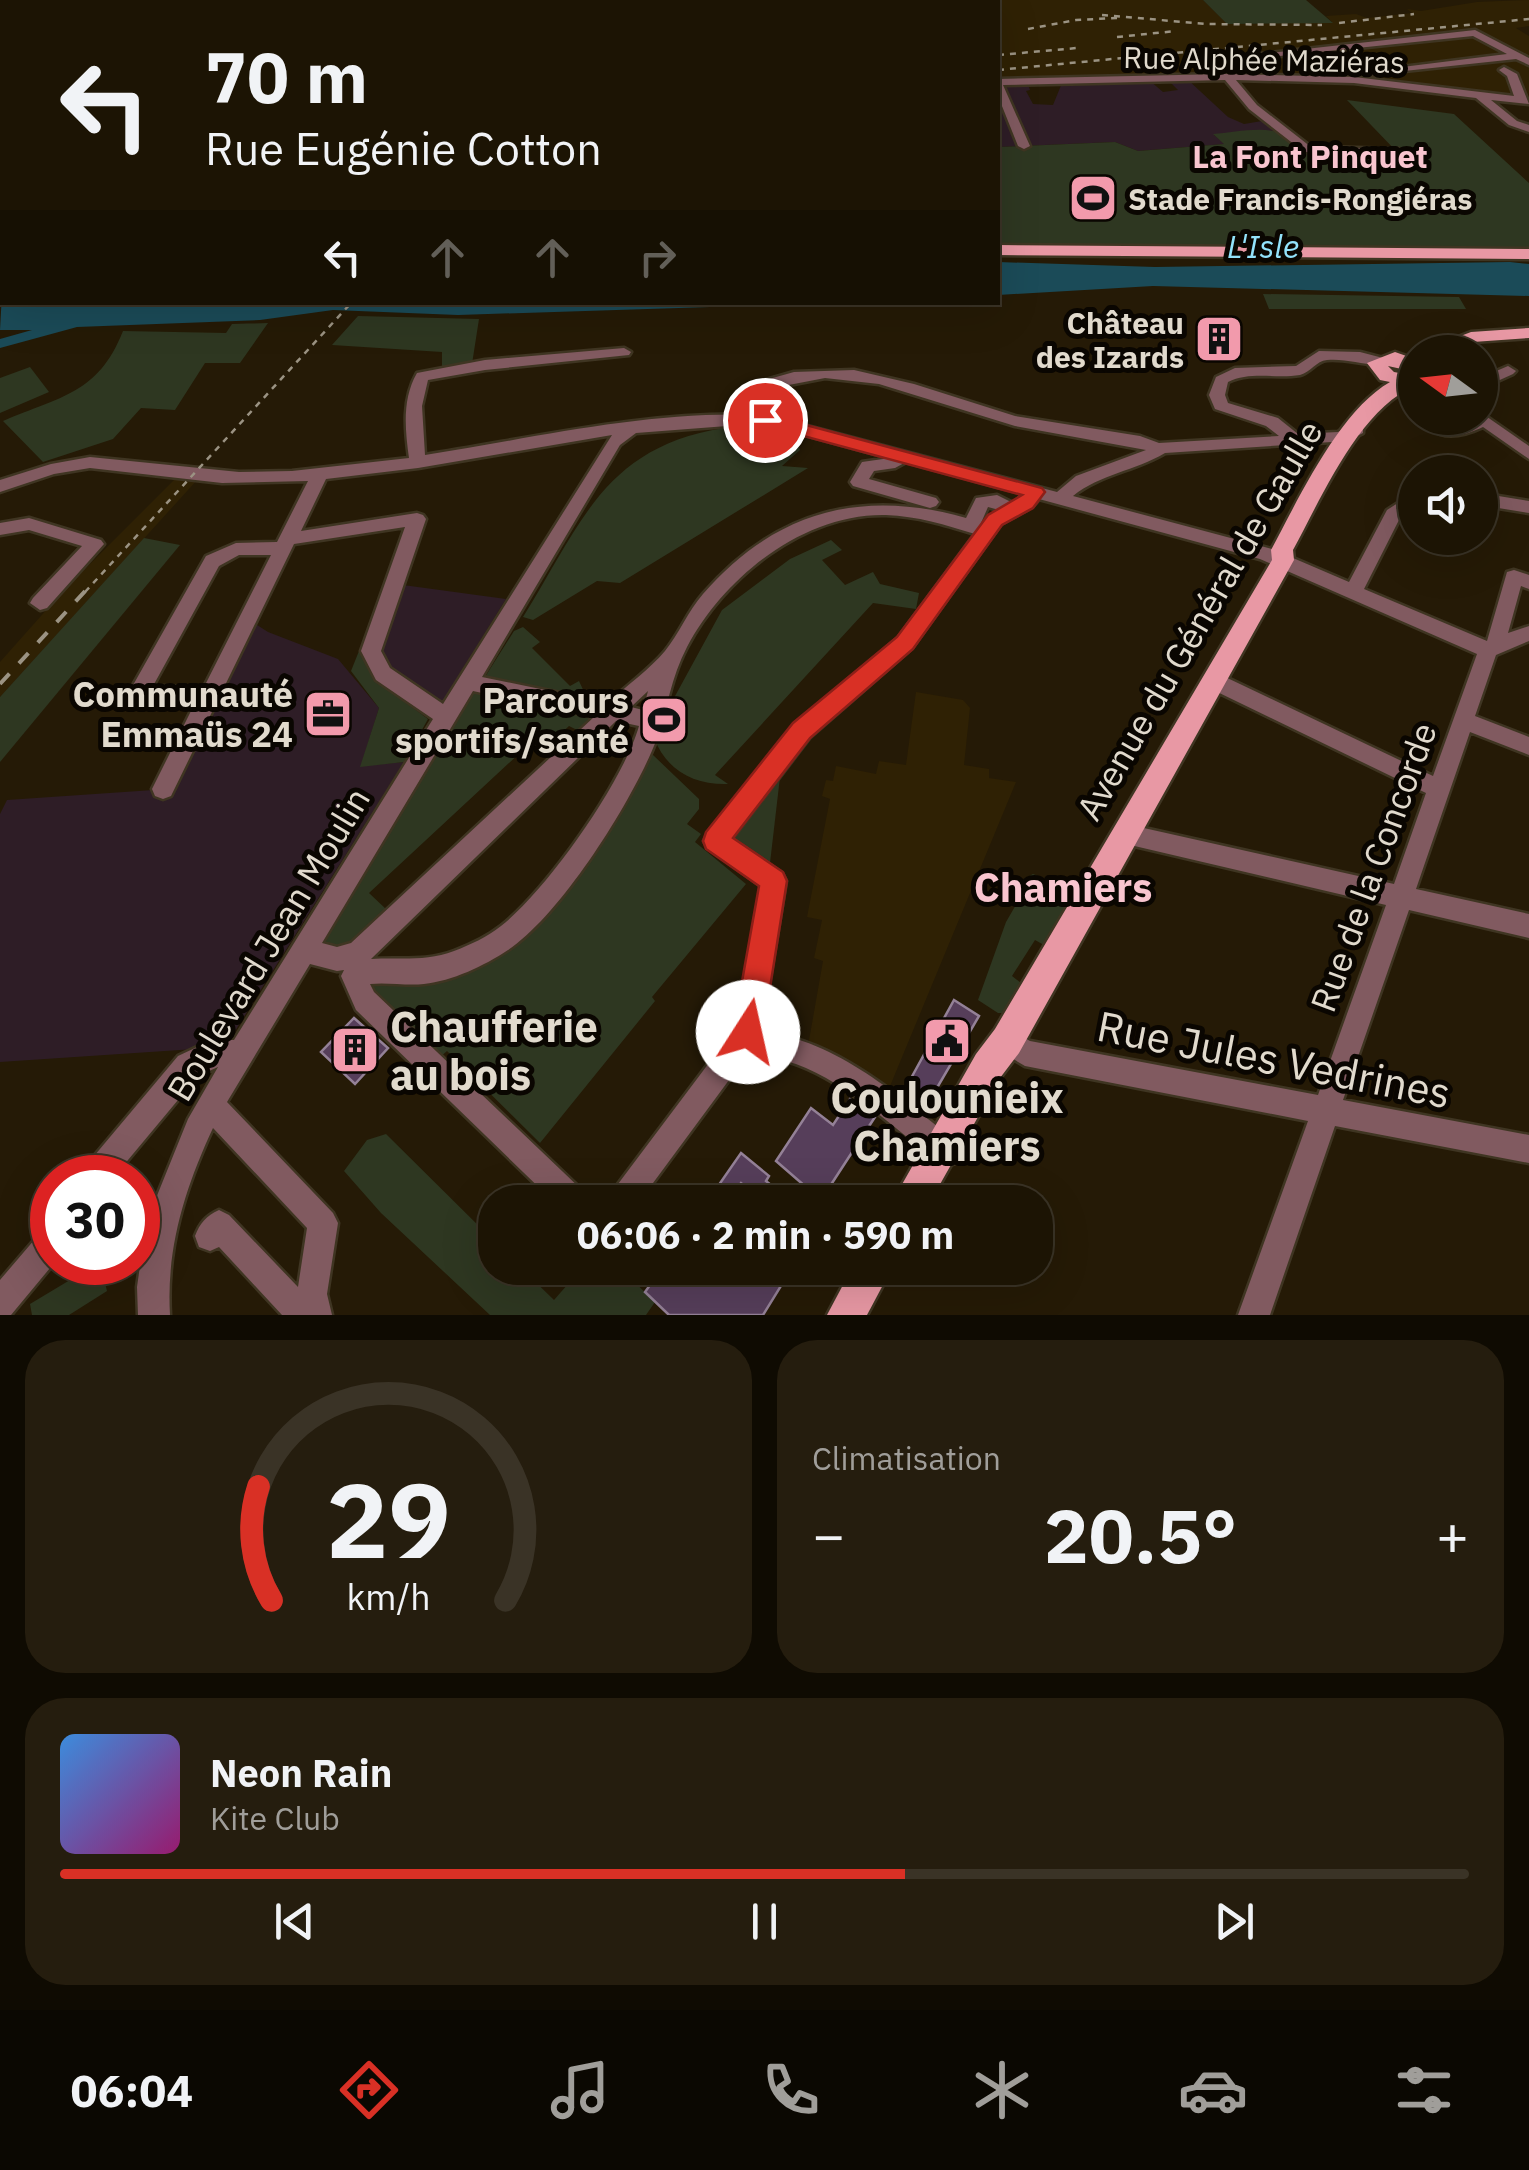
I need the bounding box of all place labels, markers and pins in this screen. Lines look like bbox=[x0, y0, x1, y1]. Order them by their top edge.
sports icon: Stade Francis-Rongiéras bbox=[1067, 172, 1119, 224]
place label: Stade Francis-Rongiéras bbox=[1128, 179, 1472, 218]
place label: Château des Izards bbox=[1036, 303, 1184, 376]
building icon: Château des Izards bbox=[1193, 313, 1245, 365]
pin bbox=[723, 378, 808, 463]
place label: Communauté Emmaüs 24 bbox=[72, 671, 293, 757]
place label: Parcours sportifs/santé bbox=[395, 677, 629, 763]
office icon: Communauté Emmaüs 24 bbox=[302, 688, 354, 740]
sports icon: Parcours sportifs/santé bbox=[638, 694, 690, 746]
place label: Chaufferie au bois bbox=[390, 999, 598, 1102]
public building icon: Coulounieix Chamiers bbox=[921, 1015, 973, 1067]
building icon: Chaufferie au bois bbox=[329, 1024, 381, 1076]
place label: Coulounieix Chamiers bbox=[830, 1070, 1064, 1173]

